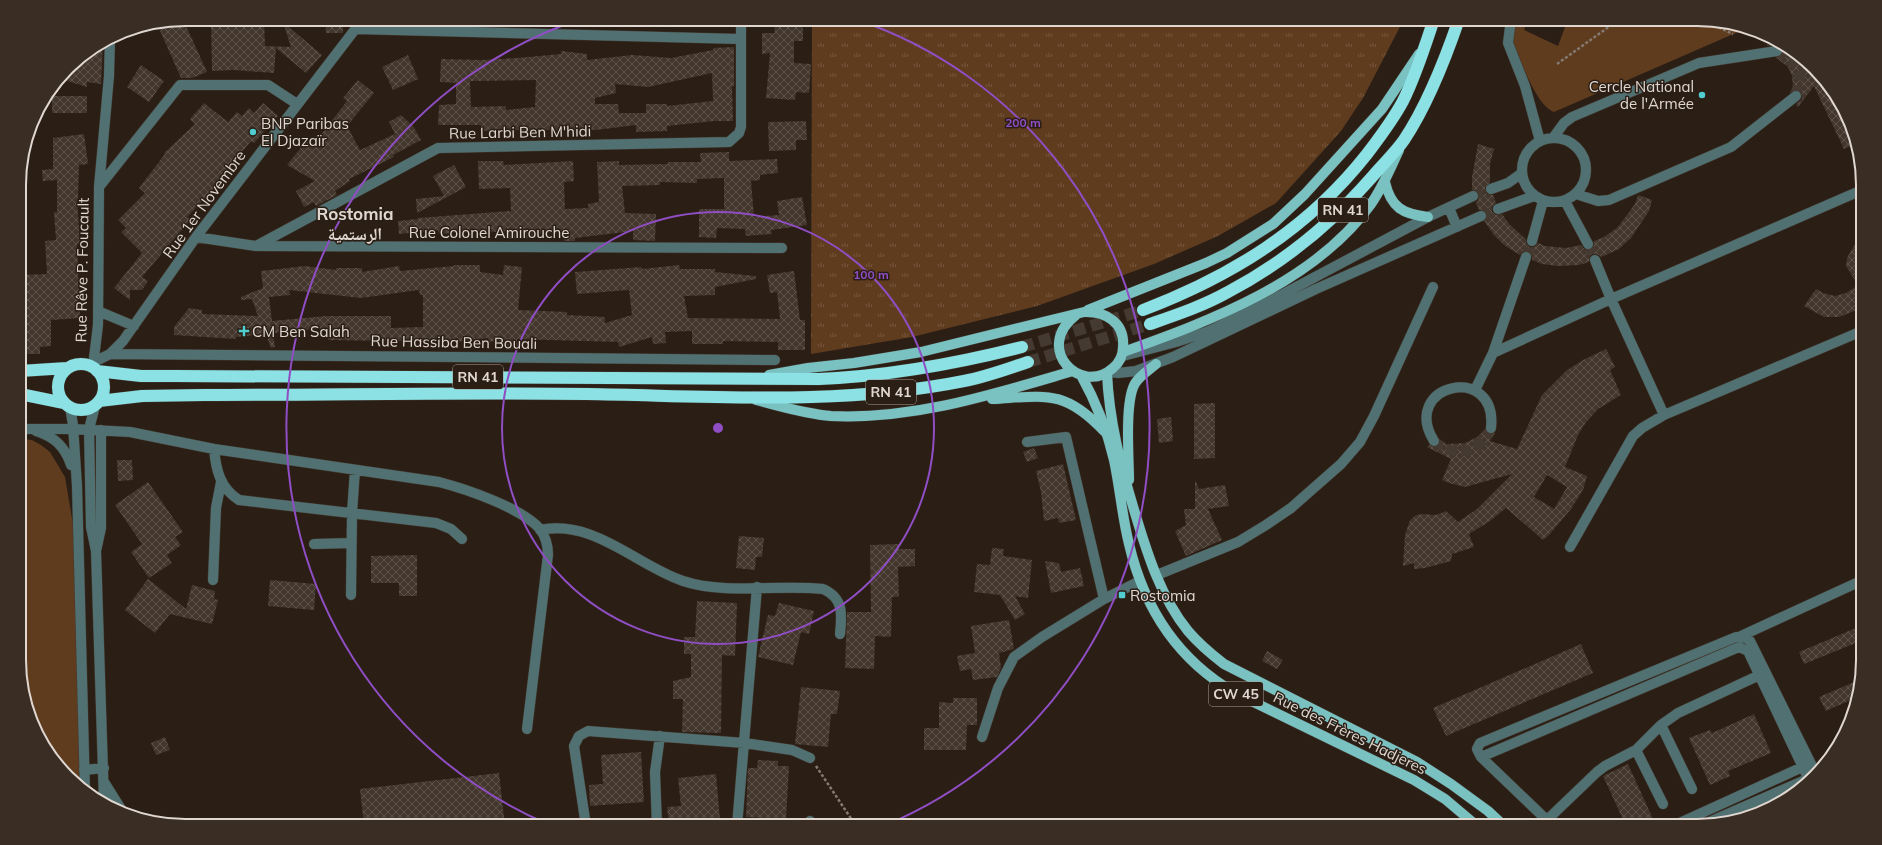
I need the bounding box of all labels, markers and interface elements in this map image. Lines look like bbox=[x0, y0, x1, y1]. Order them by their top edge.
place label: Cercle National de l'Armée bbox=[1589, 77, 1694, 113]
marker: Cercle National de l'Armée bbox=[1697, 90, 1707, 100]
place label: BNP Paribas El Djazaïr bbox=[261, 114, 349, 150]
text: 200 m bbox=[1005, 115, 1041, 130]
street label: Rue Larbi Ben M'hidi bbox=[449, 121, 591, 143]
marker: BNP Paribas El Djazaïr bbox=[248, 127, 258, 137]
street label: Rue 1er Novembre bbox=[158, 146, 250, 262]
street label: Rue Rêve P. Foucault bbox=[71, 197, 93, 343]
road number: RN 41 bbox=[1318, 198, 1368, 222]
district label: Rostomia الرستمية bbox=[317, 203, 393, 244]
street label: Rue Colonel Amirouche bbox=[409, 223, 569, 242]
text: 100 m bbox=[853, 267, 889, 282]
place label: CM Ben Salah bbox=[252, 322, 350, 341]
marker: CM Ben Salah bbox=[239, 326, 249, 336]
street label: Rue Hassiba Ben Bouali bbox=[371, 331, 537, 353]
road number: RN 41 bbox=[453, 365, 503, 389]
road number: RN 41 bbox=[866, 380, 916, 404]
centre of rings bbox=[711, 421, 725, 435]
place label: Rostomia bbox=[1130, 586, 1196, 605]
marker: Rostomia bbox=[1117, 590, 1127, 600]
road number: CW 45 bbox=[1209, 682, 1263, 706]
street label: Rue des Frères Hadjeres bbox=[1270, 688, 1430, 778]

